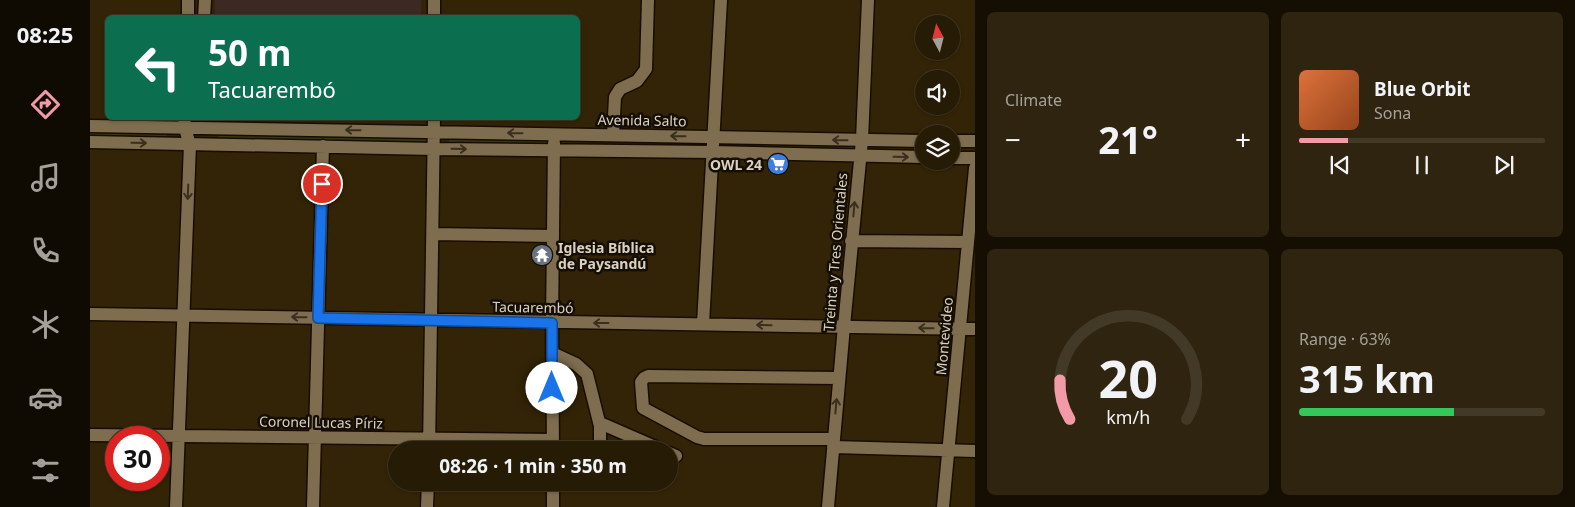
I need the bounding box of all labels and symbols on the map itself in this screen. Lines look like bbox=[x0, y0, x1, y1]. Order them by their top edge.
north arrow bbox=[915, 15, 960, 60]
street label: Avenida Salto bbox=[597, 110, 687, 130]
one-way arrow bbox=[345, 125, 361, 135]
one-way arrow bbox=[507, 129, 523, 138]
one-way arrow bbox=[670, 131, 686, 141]
one-way arrow bbox=[832, 135, 848, 144]
one-way arrow bbox=[130, 138, 146, 148]
one-way arrow bbox=[450, 144, 466, 154]
supermarket icon: OWL 24 bbox=[766, 152, 790, 176]
one-way arrow bbox=[892, 152, 909, 162]
place label: OWL 24 bbox=[710, 155, 762, 174]
pin bbox=[301, 163, 343, 205]
street label: Treinta y Tres Orientales bbox=[819, 172, 851, 332]
one-way arrow bbox=[183, 184, 193, 200]
one-way arrow bbox=[850, 202, 859, 218]
place label: Iglesia Bíblica de Paysandú bbox=[558, 238, 654, 273]
temple icon: Iglesia Bíblica de Paysandú bbox=[530, 243, 554, 267]
street label: Montevideo bbox=[931, 296, 957, 376]
street label: Tacuarembó bbox=[492, 297, 574, 317]
one-way arrow bbox=[291, 312, 308, 322]
one-way arrow bbox=[594, 318, 610, 328]
one-way arrow bbox=[756, 320, 772, 330]
one-way arrow bbox=[919, 323, 935, 333]
position arrow bbox=[525, 361, 577, 413]
one-way arrow bbox=[832, 398, 841, 414]
street label: Coronel Lucas Píriz bbox=[259, 411, 384, 433]
speed limit sign: 30 bbox=[105, 426, 170, 491]

